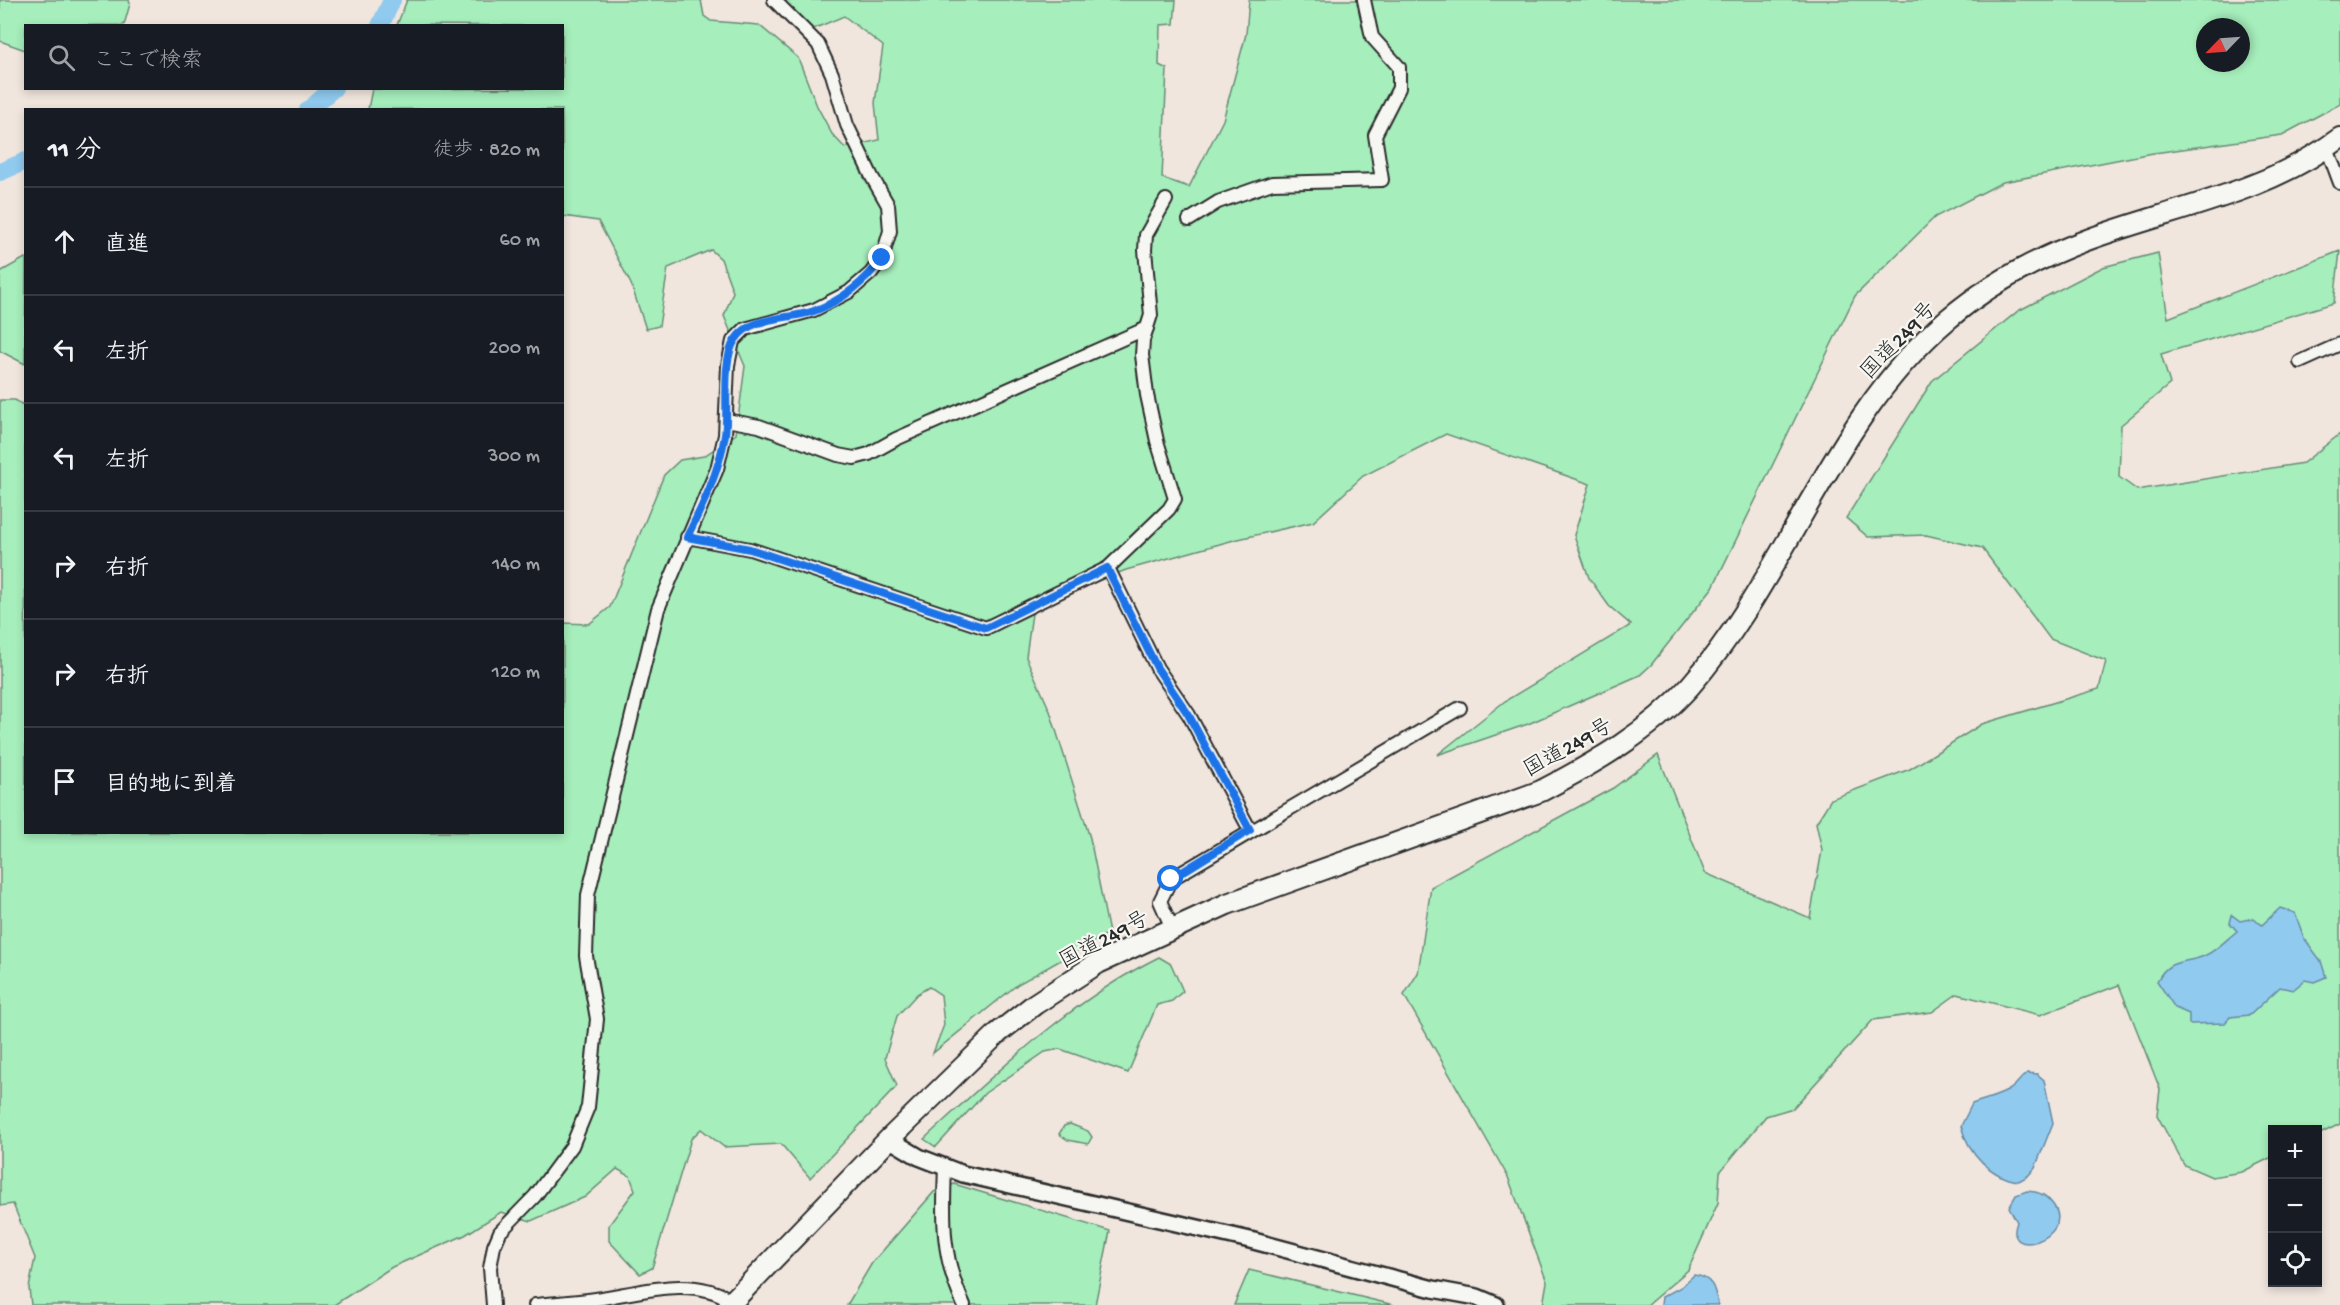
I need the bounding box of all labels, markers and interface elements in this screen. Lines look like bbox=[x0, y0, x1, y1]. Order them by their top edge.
north arrow bbox=[2196, 18, 2250, 72]
search box bbox=[24, 24, 564, 90]
icon: search bbox=[45, 41, 78, 74]
text: ここで検索 bbox=[93, 49, 203, 75]
text: 11 分 bbox=[48, 137, 101, 168]
text: 徒歩 · 820 m bbox=[433, 140, 540, 163]
icon: ahead bbox=[48, 225, 81, 258]
text: 60 m bbox=[500, 230, 540, 253]
text: 直進 bbox=[105, 233, 149, 259]
route end bbox=[868, 244, 894, 270]
street label: 国道249号 bbox=[1856, 297, 1943, 386]
icon: left bbox=[48, 333, 81, 366]
text: 200 m bbox=[489, 338, 540, 361]
text: 左折 bbox=[105, 341, 149, 367]
icon: left bbox=[48, 441, 81, 474]
text: 300 m bbox=[488, 446, 540, 469]
text: 左折 bbox=[105, 449, 149, 475]
icon: right bbox=[48, 549, 81, 582]
text: 140 m bbox=[492, 554, 540, 577]
text: 右折 bbox=[105, 557, 149, 583]
icon: right bbox=[48, 657, 81, 690]
text: 120 m bbox=[492, 662, 540, 685]
text: 右折 bbox=[105, 665, 149, 691]
street label: 国道249号 bbox=[1519, 713, 1618, 785]
icon: arrive bbox=[48, 765, 81, 798]
text: 目的地に到着 bbox=[105, 773, 237, 799]
route start bbox=[1157, 865, 1183, 891]
street label: 国道249号 bbox=[1055, 906, 1154, 976]
map controls bbox=[2268, 1125, 2322, 1287]
button: + bbox=[2268, 1125, 2322, 1179]
button: − bbox=[2268, 1179, 2322, 1233]
button: locate bbox=[2268, 1233, 2322, 1287]

